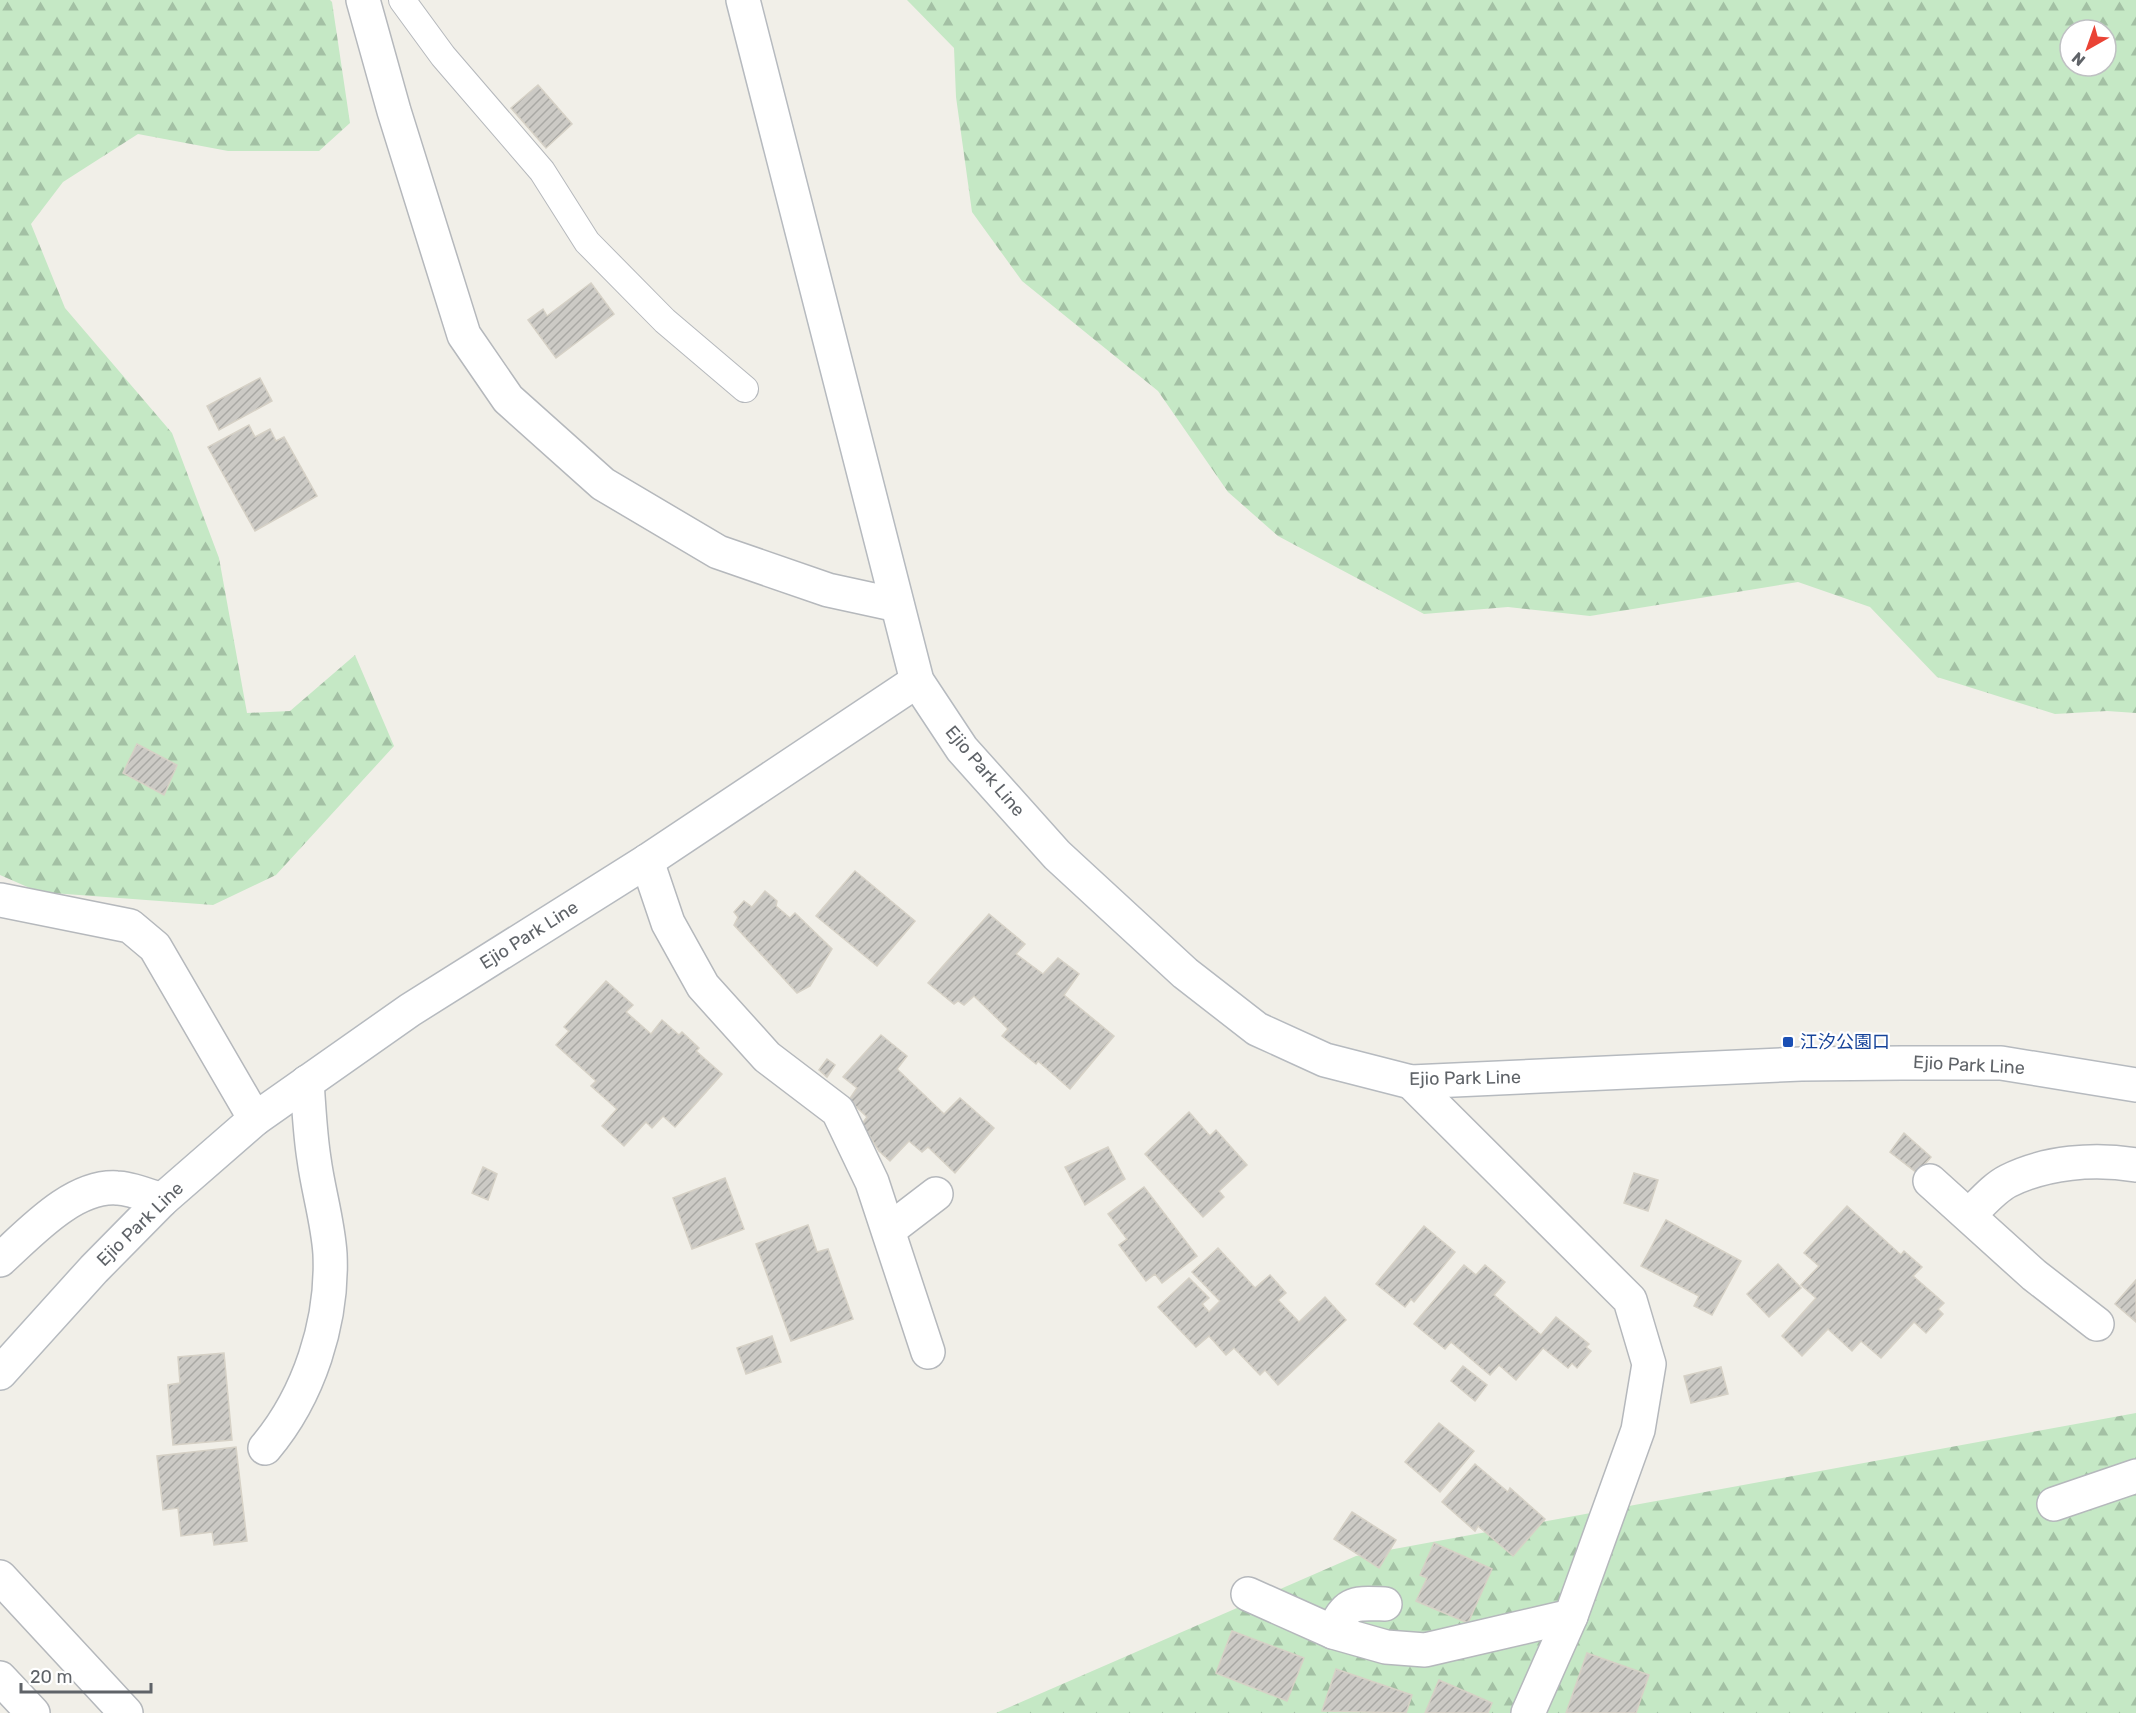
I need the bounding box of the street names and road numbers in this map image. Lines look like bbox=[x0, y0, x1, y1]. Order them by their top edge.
street label: Ejio Park Line bbox=[941, 721, 1029, 821]
street label: Ejio Park Line bbox=[476, 896, 582, 974]
street label: Ejio Park Line bbox=[1913, 1051, 2025, 1079]
street label: Ejio Park Line bbox=[1409, 1066, 1521, 1090]
street label: Ejio Park Line bbox=[92, 1177, 188, 1271]

